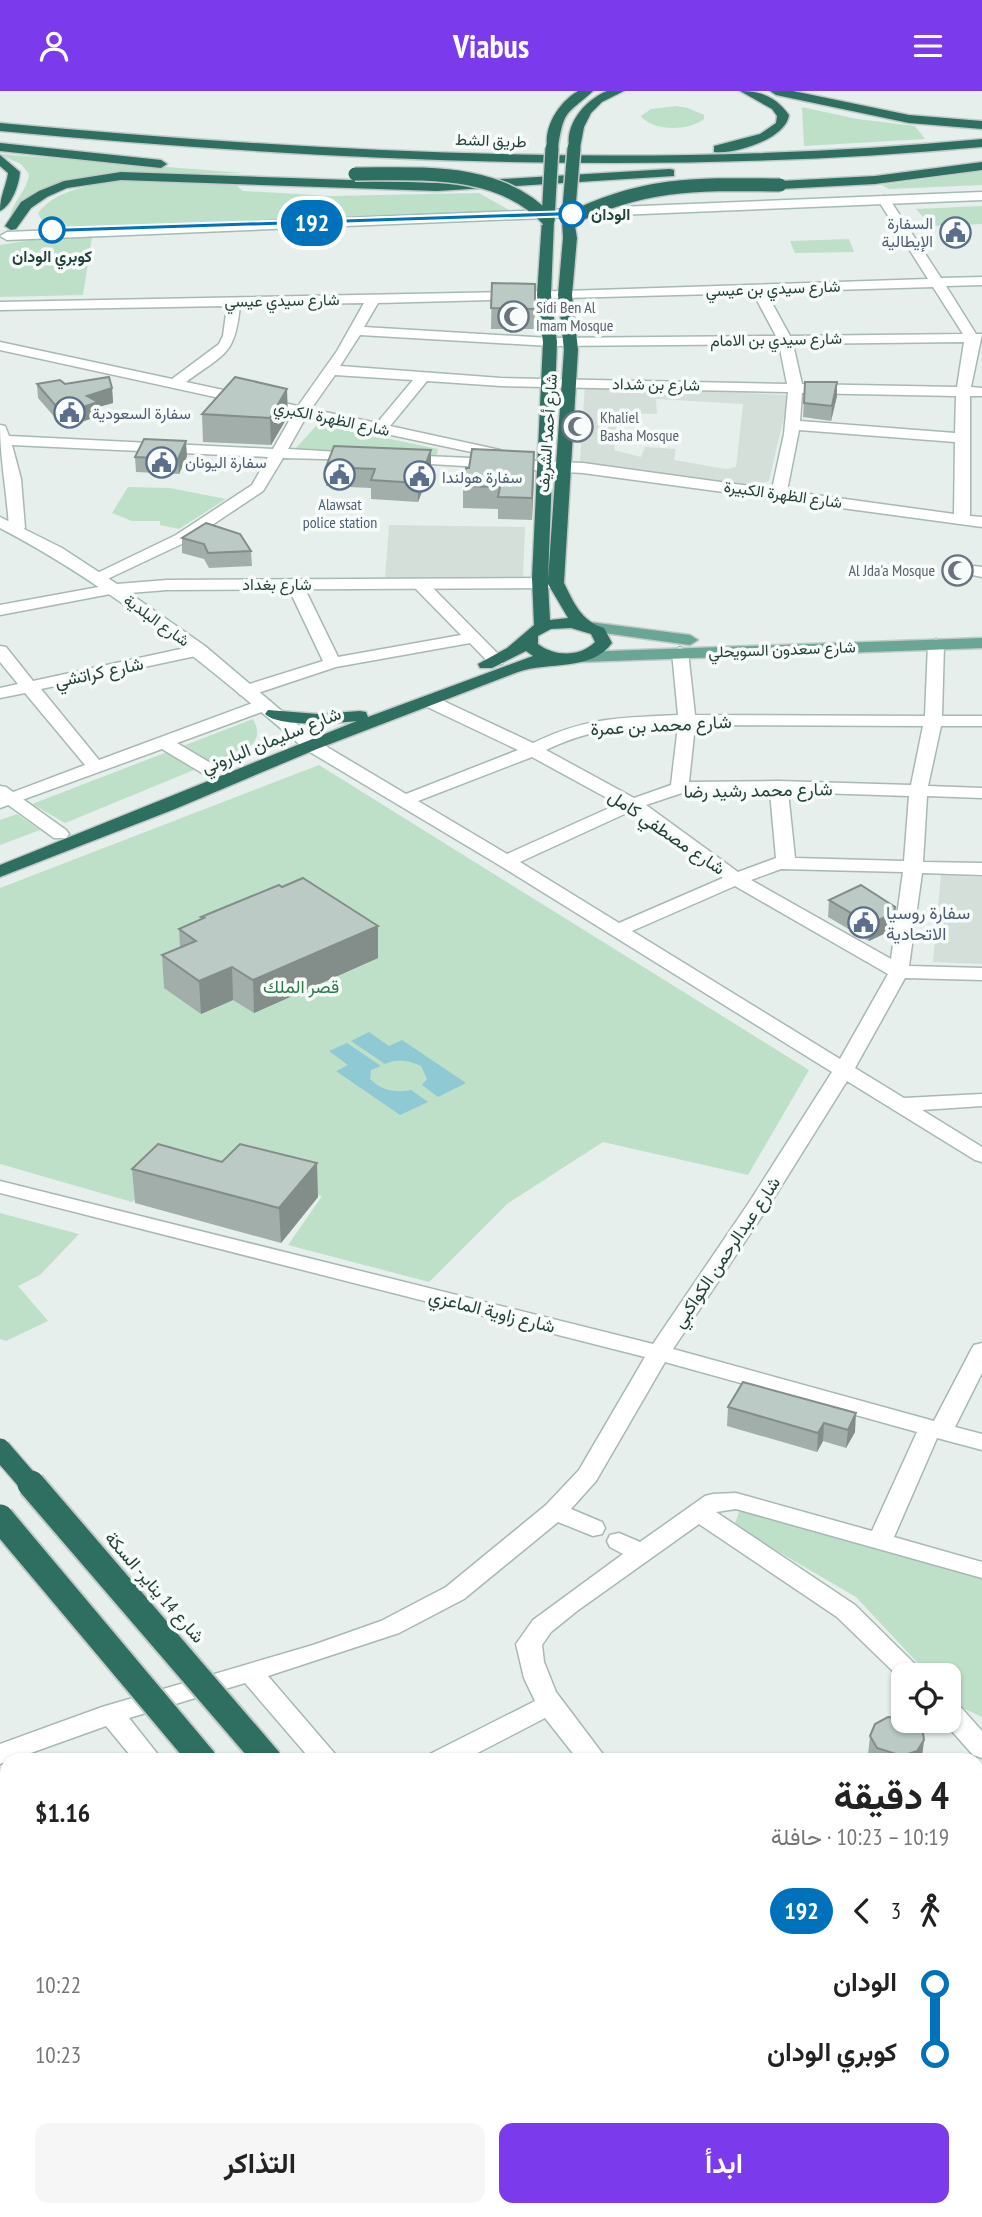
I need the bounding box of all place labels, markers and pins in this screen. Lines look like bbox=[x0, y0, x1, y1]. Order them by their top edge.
marker: الودان bbox=[559, 201, 585, 227]
place label: الودان bbox=[591, 204, 630, 225]
place label: السفارة الإيطالية bbox=[882, 213, 933, 252]
public building icon: السفارة الإيطالية bbox=[939, 215, 973, 249]
marker: كوبري الودان bbox=[39, 217, 65, 243]
place label: كوبري الودان bbox=[12, 246, 92, 270]
place label: Sidi Ben Al Imam Mosque bbox=[536, 297, 613, 335]
mosque icon: Sidi Ben Al Imam Mosque bbox=[496, 299, 530, 333]
public building icon: سفارة السعودية bbox=[52, 396, 86, 430]
place label: سفارة السعودية bbox=[92, 403, 191, 424]
place label: Khaliel Basha Mosque bbox=[600, 407, 679, 445]
mosque icon: Khaliel Basha Mosque bbox=[560, 409, 594, 443]
public building icon: سفارة اليونان bbox=[145, 445, 179, 479]
place label: سفارة اليونان bbox=[185, 452, 267, 473]
public building icon: Alawsat police station bbox=[323, 458, 357, 492]
public building icon: سفارة هولندا bbox=[402, 460, 436, 494]
place label: سفارة هولندا bbox=[442, 467, 522, 488]
place label: Alawsat police station bbox=[303, 494, 377, 532]
mosque icon: Al Jda'a Mosque bbox=[941, 553, 975, 587]
place label: Al Jda'a Mosque bbox=[848, 560, 935, 580]
place label: سفارة روسيا الاتحادية bbox=[886, 901, 970, 945]
public building icon: سفارة روسيا الاتحادية bbox=[846, 905, 880, 939]

